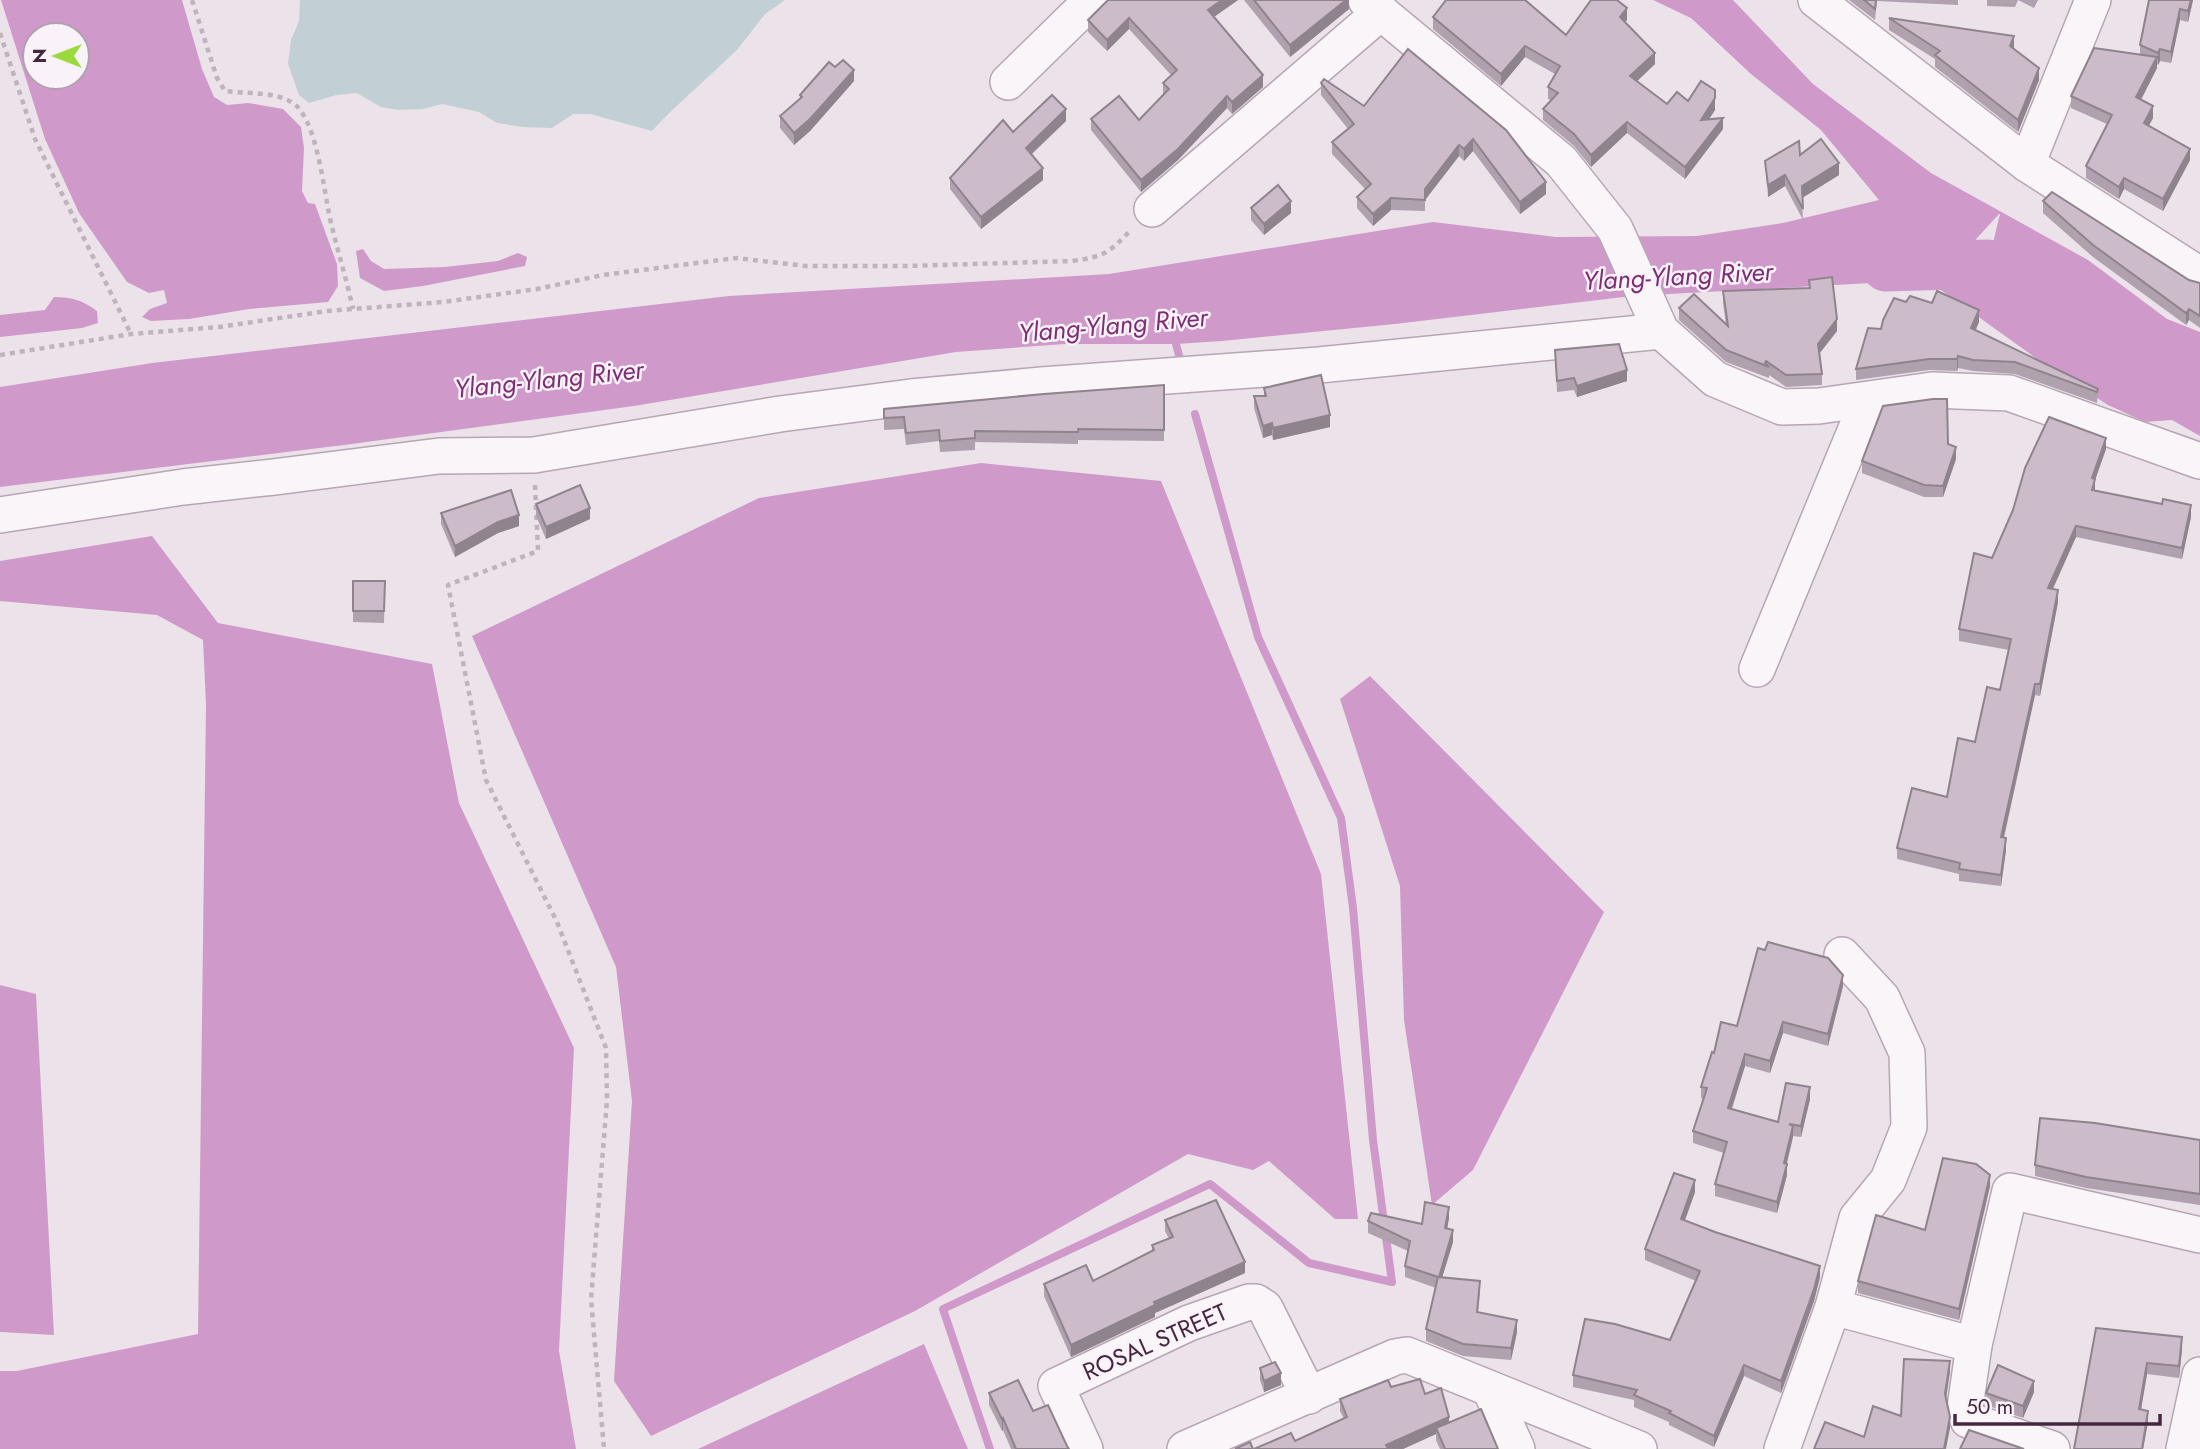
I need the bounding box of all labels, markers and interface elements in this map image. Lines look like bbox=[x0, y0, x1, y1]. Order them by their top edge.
north arrow bbox=[21, 21, 91, 91]
text: N bbox=[26, 48, 53, 64]
water label: Ylang-Ylang River bbox=[1582, 252, 1775, 300]
water label: Ylang-Ylang River bbox=[1017, 298, 1211, 352]
water label: Ylang-Ylang River bbox=[453, 350, 647, 408]
street label: ROSAL STREET bbox=[1077, 1294, 1233, 1389]
scale bar bbox=[1955, 1382, 2160, 1426]
text: 50 m bbox=[1966, 1392, 2013, 1422]

